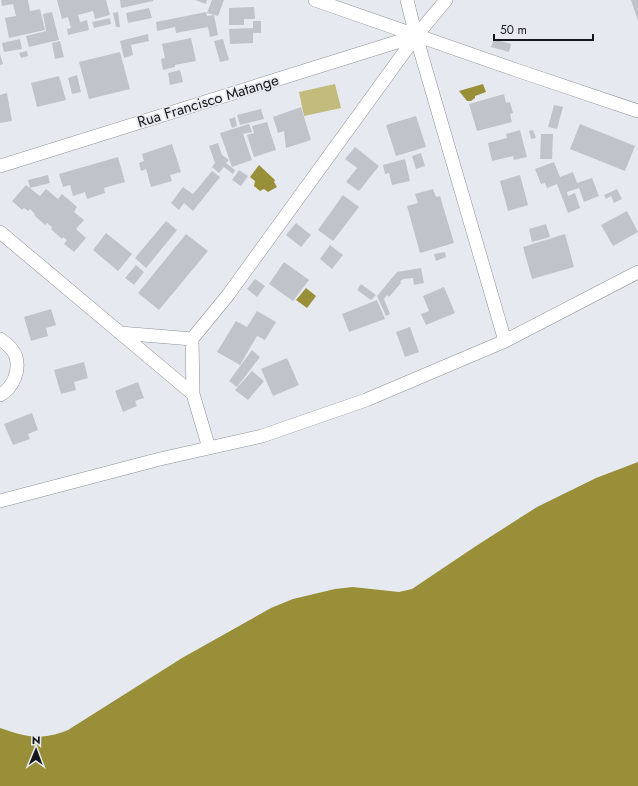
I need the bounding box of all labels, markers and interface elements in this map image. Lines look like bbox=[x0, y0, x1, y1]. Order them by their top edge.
scale bar bbox=[494, 16, 593, 42]
text: 50 m bbox=[500, 21, 527, 39]
street label: Rua Francisco Matange bbox=[135, 69, 282, 133]
north arrow bbox=[16, 730, 56, 770]
text: N bbox=[32, 732, 41, 748]

